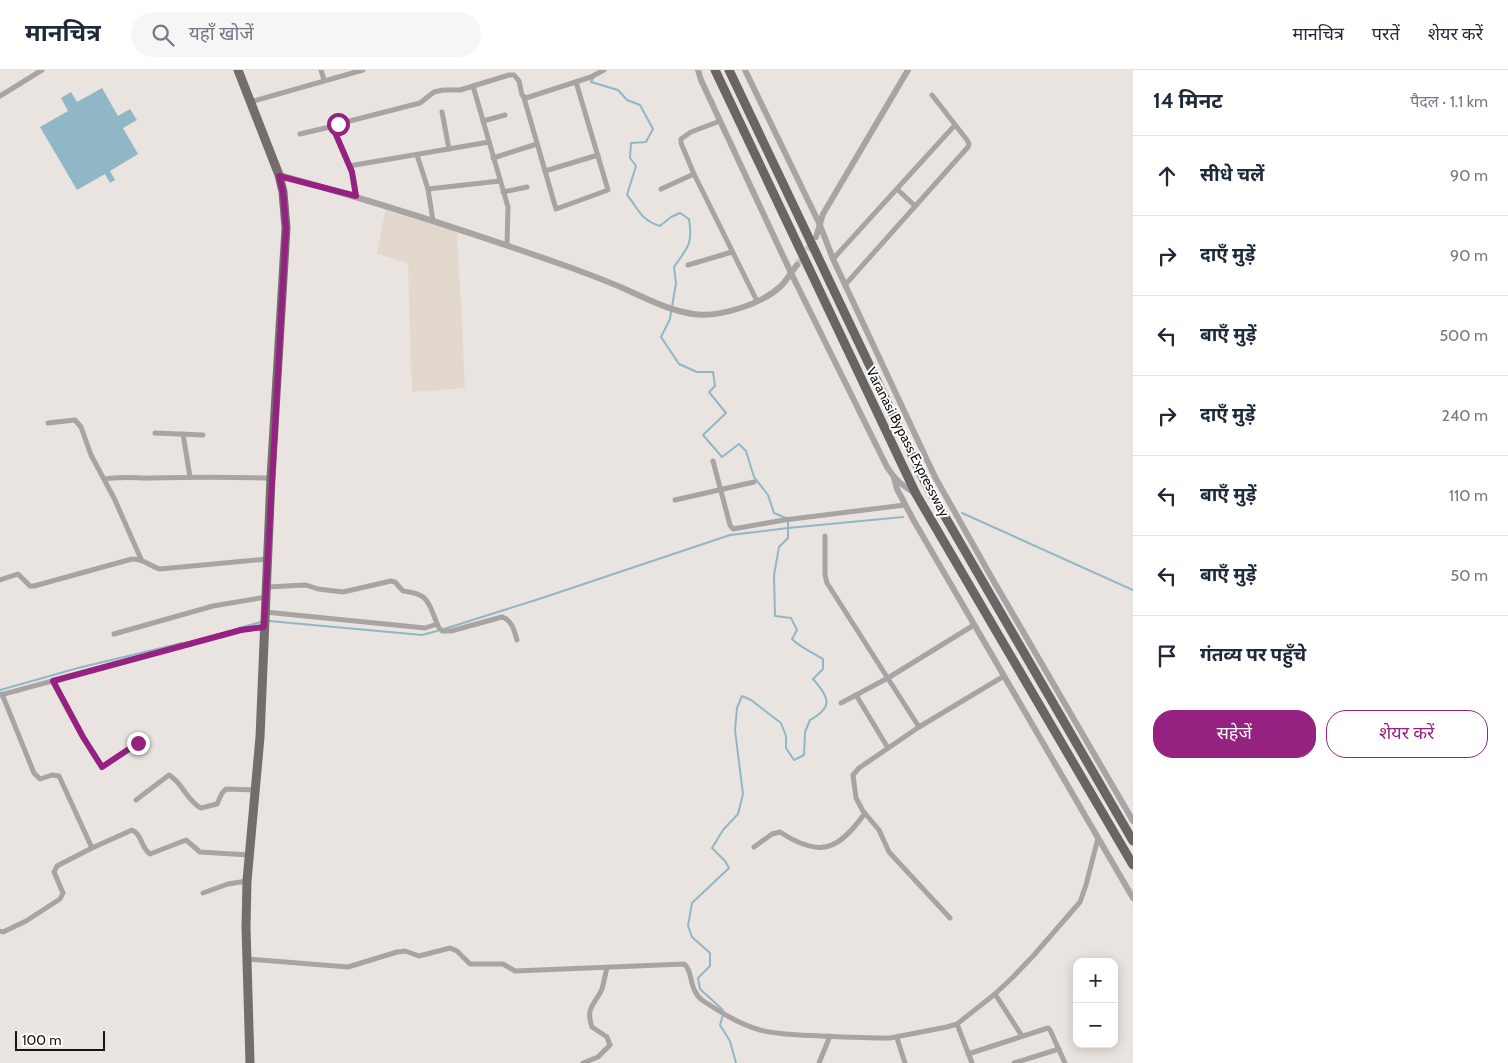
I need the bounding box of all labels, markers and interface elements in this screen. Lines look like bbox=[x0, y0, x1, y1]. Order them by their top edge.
search box bbox=[131, 12, 481, 57]
text: मानचित्र bbox=[25, 18, 101, 47]
icon: search bbox=[149, 21, 177, 49]
text: यहाँ खोजें bbox=[189, 22, 254, 45]
text: मानचित्र bbox=[1292, 23, 1344, 45]
text: परतें bbox=[1372, 23, 1400, 45]
text: शेयर करें bbox=[1428, 23, 1483, 45]
text: 14 मिनट bbox=[1153, 88, 1223, 113]
text: पैदल · 1.1 km bbox=[1410, 92, 1488, 111]
route start bbox=[327, 113, 350, 136]
icon: ahead bbox=[1153, 162, 1181, 190]
text: सीधे चलें bbox=[1200, 163, 1264, 186]
text: 90 m bbox=[1450, 166, 1488, 185]
icon: right bbox=[1153, 242, 1181, 270]
text: दाएँ मुड़ें bbox=[1200, 243, 1255, 266]
text: 90 m bbox=[1450, 246, 1488, 265]
icon: left bbox=[1153, 322, 1181, 350]
text: बाएँ मुड़ें bbox=[1200, 323, 1256, 346]
text: 500 m bbox=[1439, 326, 1488, 345]
street label: Varanasi Bypass Expressway bbox=[862, 364, 954, 520]
icon: right bbox=[1153, 402, 1181, 430]
text: दाएँ मुड़ें bbox=[1200, 403, 1255, 426]
text: 240 m bbox=[1442, 406, 1488, 425]
icon: left bbox=[1153, 482, 1181, 510]
text: बाएँ मुड़ें bbox=[1200, 483, 1256, 506]
text: 110 m bbox=[1449, 486, 1488, 505]
icon: left bbox=[1153, 562, 1181, 590]
text: बाएँ मुड़ें bbox=[1200, 563, 1256, 586]
text: 50 m bbox=[1451, 566, 1488, 585]
icon: arrive bbox=[1153, 642, 1181, 670]
text: गंतव्य पर पहुँचे bbox=[1200, 643, 1306, 666]
button: सहेजें bbox=[1153, 710, 1316, 758]
button: शेयर करें bbox=[1326, 710, 1488, 758]
route end bbox=[127, 732, 150, 755]
map controls bbox=[1073, 958, 1118, 1048]
button: + bbox=[1073, 958, 1118, 1003]
button: − bbox=[1073, 1003, 1118, 1048]
scale bar bbox=[15, 1028, 105, 1051]
text: 100 m bbox=[22, 1031, 62, 1049]

